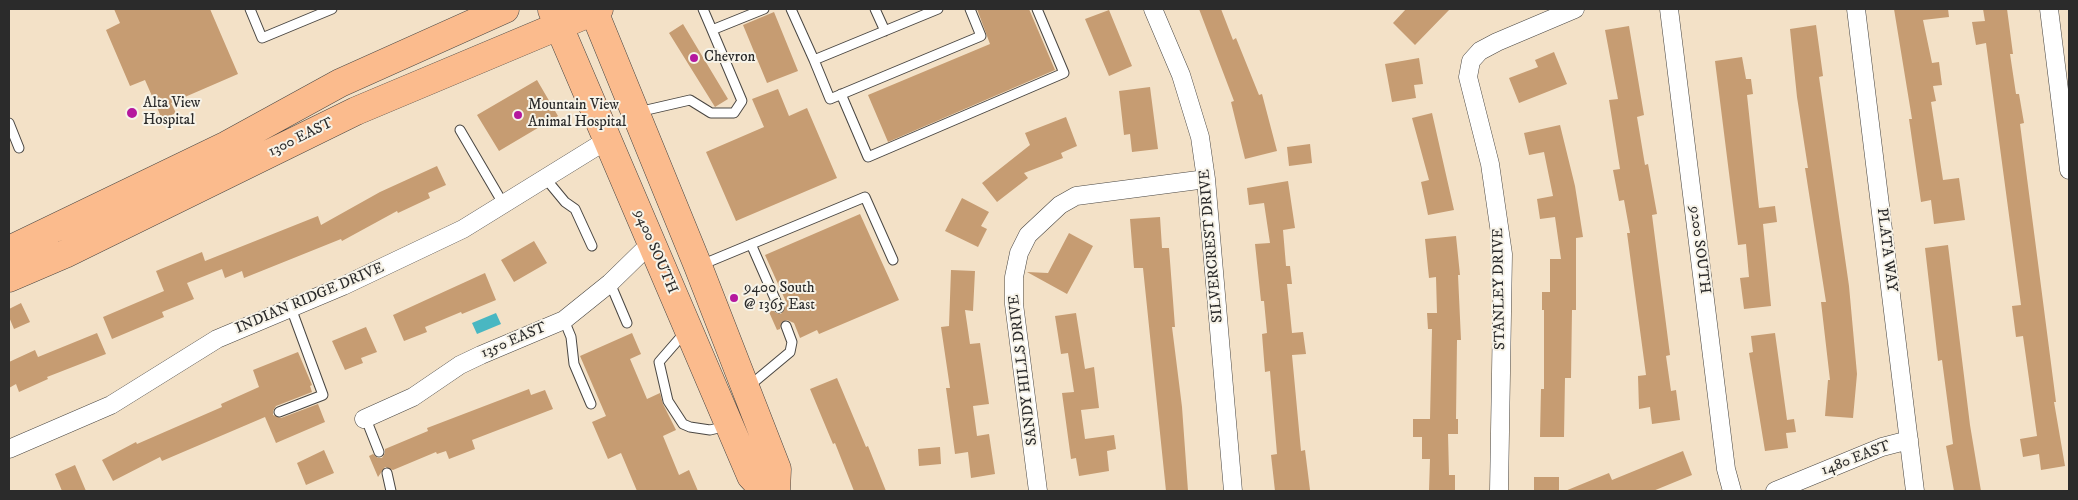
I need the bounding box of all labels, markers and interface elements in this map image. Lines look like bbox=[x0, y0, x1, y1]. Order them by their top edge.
place label: Chevron bbox=[704, 49, 755, 67]
marker: Chevron bbox=[688, 52, 700, 64]
place label: Alta View Hospital bbox=[143, 95, 200, 130]
place label: Mountain View Animal Hospital bbox=[528, 97, 626, 132]
marker: Alta View Hospital bbox=[125, 106, 139, 120]
marker: Mountain View Animal Hospital bbox=[512, 109, 524, 121]
street label: 1300 EAST bbox=[266, 115, 336, 161]
street label: SILVERCREST DRIVE bbox=[1196, 168, 1228, 324]
street label: 9200 SOUTH bbox=[1685, 205, 1713, 295]
street label: 9400 SOUTH bbox=[629, 207, 681, 297]
street label: PLATA WAY bbox=[1872, 207, 1900, 293]
street label: STANLEY DRIVE bbox=[1490, 228, 1510, 350]
street label: INDIAN RIDGE DRIVE bbox=[233, 260, 387, 338]
place label: 9400 South @ 1365 East bbox=[744, 280, 815, 315]
marker: 9400 South @ 1365 East bbox=[728, 292, 740, 304]
street label: SANDY HILLS DRIVE bbox=[1006, 293, 1042, 447]
street label: 1350 EAST bbox=[479, 319, 549, 363]
street label: 1480 EAST bbox=[1819, 438, 1893, 480]

